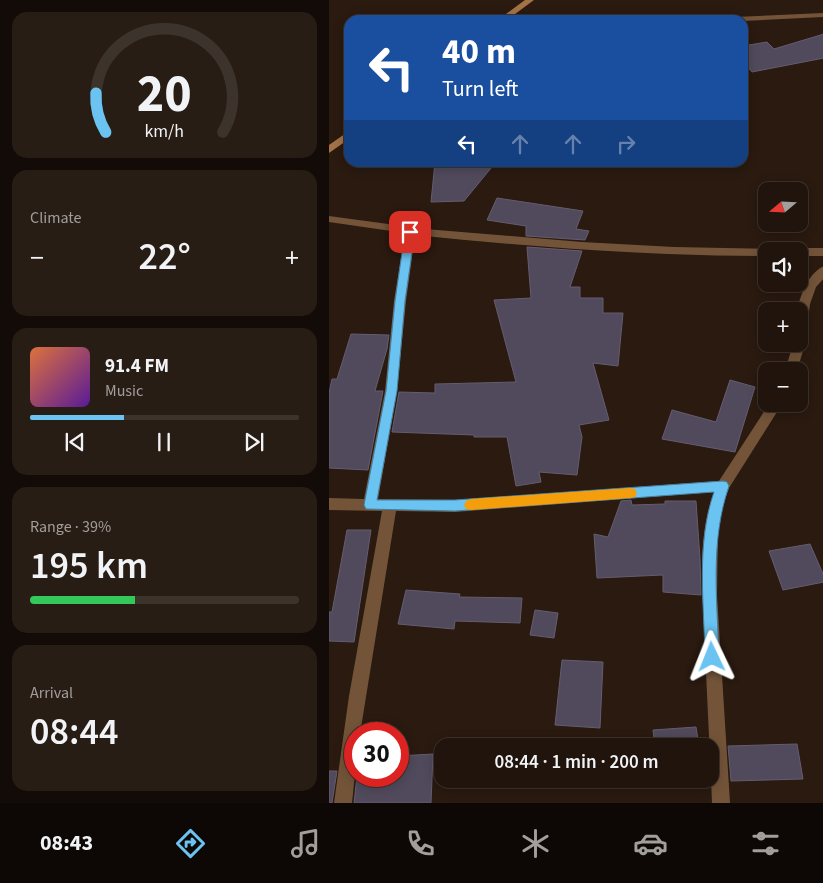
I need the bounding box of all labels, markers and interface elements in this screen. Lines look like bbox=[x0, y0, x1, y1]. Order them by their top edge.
text: 40 m bbox=[442, 27, 516, 77]
icon: left bbox=[359, 35, 424, 100]
text: 20 bbox=[137, 58, 192, 132]
text: Turn left bbox=[442, 73, 518, 105]
text: km/h bbox=[145, 119, 184, 144]
icon: left bbox=[453, 130, 481, 158]
icon: ahead bbox=[506, 130, 534, 158]
icon: ahead bbox=[559, 130, 587, 158]
icon: right bbox=[612, 130, 640, 158]
north arrow bbox=[758, 182, 808, 232]
map controls bbox=[758, 182, 808, 412]
text: Climate bbox=[30, 207, 81, 229]
pin bbox=[389, 211, 431, 253]
icon: arrive bbox=[396, 218, 424, 246]
text: 22° bbox=[138, 230, 191, 284]
text: − bbox=[30, 238, 44, 278]
text: + bbox=[285, 238, 299, 278]
button: sound bbox=[758, 242, 808, 292]
button: + bbox=[758, 302, 808, 352]
text: 91.4 FM bbox=[105, 353, 169, 380]
button: − bbox=[758, 362, 808, 412]
text: Music bbox=[105, 380, 143, 402]
icon: previous bbox=[61, 428, 89, 456]
icon: pause bbox=[150, 428, 178, 456]
icon: next bbox=[240, 428, 268, 456]
text: Range · 39% bbox=[30, 516, 111, 538]
text: 195 km bbox=[30, 539, 148, 593]
position arrow bbox=[685, 630, 737, 682]
text: Arrival bbox=[30, 682, 73, 704]
text: 08:44 bbox=[30, 705, 118, 759]
speed limit sign: 30 bbox=[344, 722, 409, 787]
text: 08:44 · 1 min · 200 m bbox=[494, 749, 659, 776]
icon: directions bbox=[173, 826, 208, 861]
icon: music bbox=[288, 826, 323, 861]
icon: phone bbox=[403, 826, 438, 861]
icon: climate bbox=[518, 826, 553, 861]
icon: car bbox=[633, 826, 668, 861]
icon: filters bbox=[748, 826, 783, 861]
text: 08:43 bbox=[40, 827, 93, 859]

